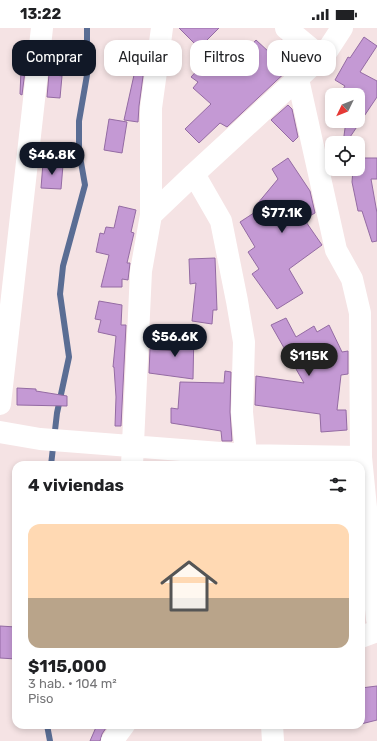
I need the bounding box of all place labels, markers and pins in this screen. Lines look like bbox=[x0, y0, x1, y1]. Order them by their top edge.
pin: $46.8K bbox=[19, 142, 85, 176]
pin: $77.1K bbox=[249, 200, 315, 234]
pin: $56.6K bbox=[142, 324, 208, 358]
pin: $115K bbox=[281, 343, 337, 377]

